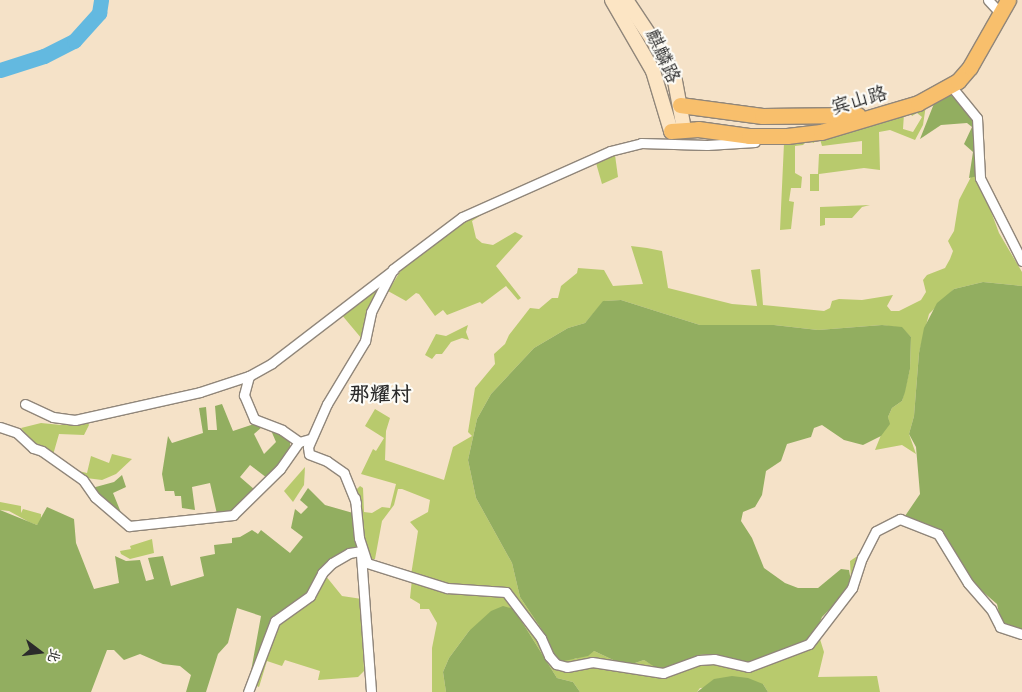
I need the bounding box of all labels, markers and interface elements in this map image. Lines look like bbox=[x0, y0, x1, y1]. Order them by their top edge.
street label: 麒麟路 bbox=[641, 25, 685, 87]
street label: 宾山路 bbox=[828, 81, 890, 119]
district label: 那耀村 bbox=[349, 381, 411, 407]
north arrow bbox=[15, 627, 65, 677]
text: 北 bbox=[44, 647, 66, 665]

